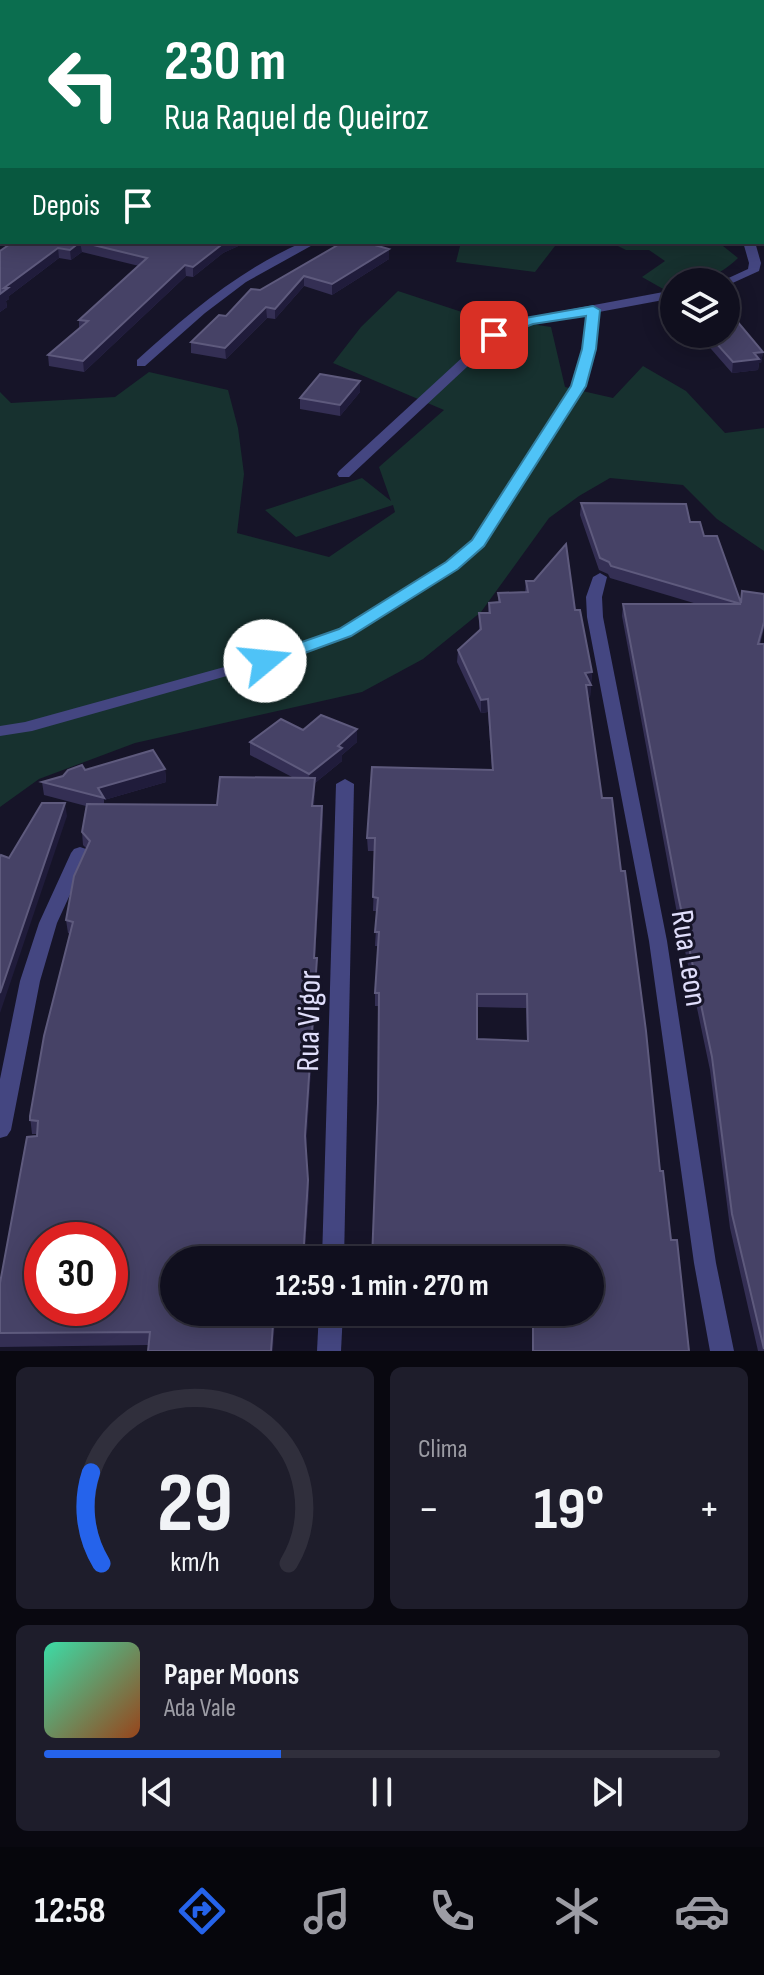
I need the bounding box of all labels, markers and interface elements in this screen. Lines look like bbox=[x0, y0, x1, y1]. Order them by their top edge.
text: 230 m bbox=[164, 29, 286, 96]
icon: left bbox=[32, 32, 136, 136]
text: Rua Raquel de Queiroz bbox=[164, 97, 429, 140]
icon: arrive bbox=[116, 184, 160, 228]
text: Depois bbox=[32, 188, 100, 224]
map controls bbox=[660, 268, 740, 348]
button: layers bbox=[660, 268, 740, 348]
pin bbox=[460, 301, 528, 369]
icon: arrive bbox=[472, 313, 516, 357]
position arrow bbox=[223, 619, 307, 703]
street label: Rua Leon bbox=[662, 907, 715, 1009]
street label: Rua Vigor bbox=[289, 970, 330, 1072]
speed limit sign: 30 bbox=[24, 1222, 128, 1326]
text: 12:59 · 1 min · 270 m bbox=[275, 1268, 489, 1304]
text: Clima bbox=[418, 1434, 468, 1465]
text: 29 bbox=[157, 1455, 233, 1555]
text: 19° bbox=[534, 1474, 604, 1546]
text: − bbox=[418, 1483, 440, 1536]
text: + bbox=[698, 1483, 720, 1536]
text: km/h bbox=[170, 1545, 220, 1580]
text: Paper Moons bbox=[164, 1657, 299, 1693]
text: Ada Vale bbox=[164, 1693, 236, 1724]
icon: previous bbox=[135, 1770, 179, 1814]
icon: pause bbox=[360, 1770, 404, 1814]
icon: next bbox=[585, 1770, 629, 1814]
icon: directions bbox=[174, 1883, 230, 1939]
icon: music bbox=[299, 1883, 355, 1939]
icon: phone bbox=[424, 1883, 480, 1939]
icon: climate bbox=[549, 1883, 605, 1939]
icon: car bbox=[674, 1883, 730, 1939]
text: 12:58 bbox=[34, 1890, 106, 1933]

